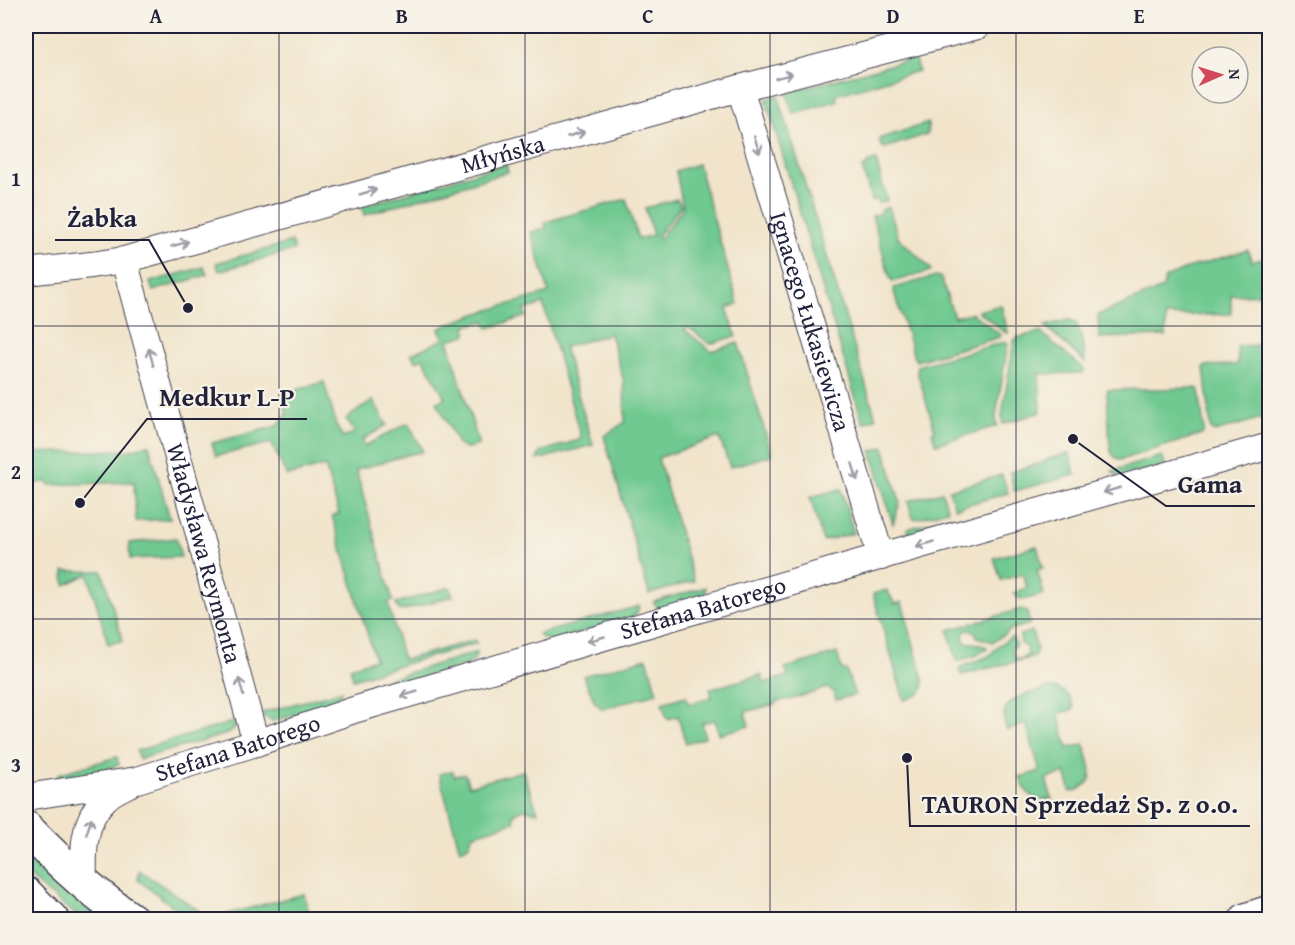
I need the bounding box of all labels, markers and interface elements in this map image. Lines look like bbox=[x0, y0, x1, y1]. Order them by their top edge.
text: A bbox=[150, 1, 163, 30]
text: B bbox=[396, 1, 408, 30]
text: C bbox=[642, 1, 654, 30]
text: D bbox=[886, 1, 900, 30]
text: E bbox=[1134, 1, 1145, 30]
north arrow bbox=[1190, 45, 1250, 105]
text: N bbox=[1223, 68, 1247, 80]
one-way arrow bbox=[775, 70, 794, 82]
street label: Młyńska bbox=[457, 125, 549, 182]
one-way arrow bbox=[566, 128, 585, 139]
one-way arrow bbox=[752, 135, 763, 154]
text: 1 bbox=[11, 164, 21, 193]
one-way arrow bbox=[358, 186, 377, 197]
callout: Żabka bbox=[55, 196, 149, 240]
text: Żabka bbox=[67, 198, 138, 237]
street label: Ignacego Łukasiewicza bbox=[761, 207, 860, 436]
one-way arrow bbox=[170, 238, 189, 249]
one-way arrow bbox=[144, 348, 156, 367]
callout: Medkur L-P bbox=[147, 375, 307, 419]
text: Medkur L-P bbox=[159, 377, 295, 416]
street label: Władysława Reymonta bbox=[158, 439, 252, 668]
text: 2 bbox=[11, 457, 21, 486]
one-way arrow bbox=[850, 462, 861, 481]
callout: Gama bbox=[1166, 462, 1255, 506]
text: Gama bbox=[1178, 464, 1243, 503]
one-way arrow bbox=[1103, 485, 1122, 496]
one-way arrow bbox=[916, 538, 935, 550]
street label: Stefana Batorego bbox=[616, 567, 790, 648]
one-way arrow bbox=[587, 634, 606, 645]
one-way arrow bbox=[235, 678, 246, 697]
one-way arrow bbox=[400, 689, 419, 700]
street label: Stefana Batorego bbox=[151, 705, 325, 790]
text: 3 bbox=[11, 750, 21, 779]
callout: TAURON Sprzedaż Sp. z o.o. bbox=[910, 782, 1250, 826]
text: TAURON Sprzedaż Sp. z o.o. bbox=[922, 784, 1238, 823]
one-way arrow bbox=[84, 817, 95, 836]

